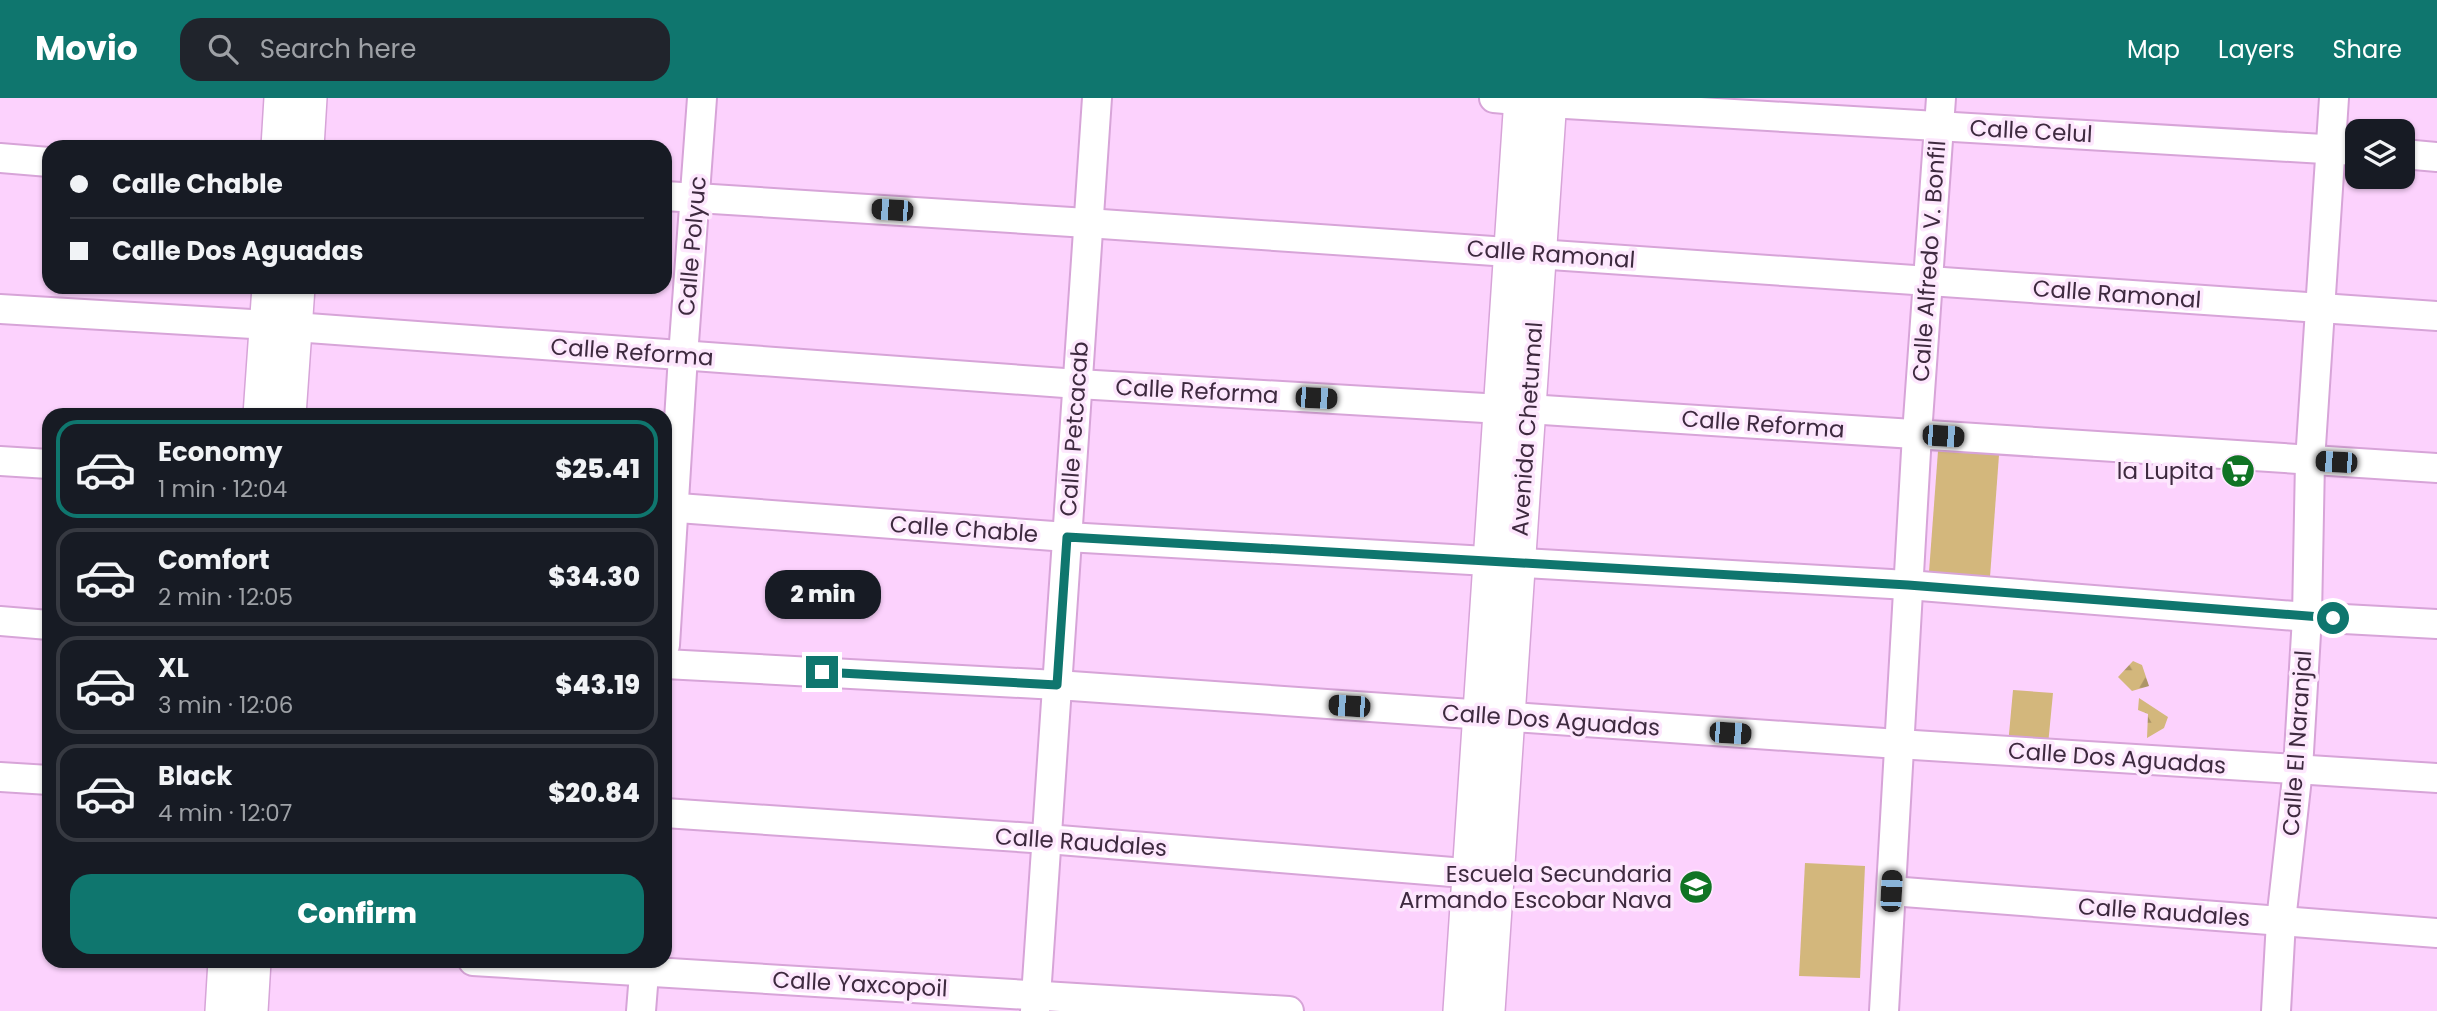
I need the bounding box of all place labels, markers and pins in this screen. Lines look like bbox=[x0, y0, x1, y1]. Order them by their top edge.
supermarket icon: la Lupita bbox=[2219, 452, 2257, 490]
place label: la Lupita bbox=[2117, 455, 2214, 487]
place label: Escuela Secundaria Armando Escobar Nava bbox=[1399, 858, 1672, 916]
school or university icon: Escuela Secundaria Armando Escobar Nava bbox=[1677, 868, 1715, 906]

